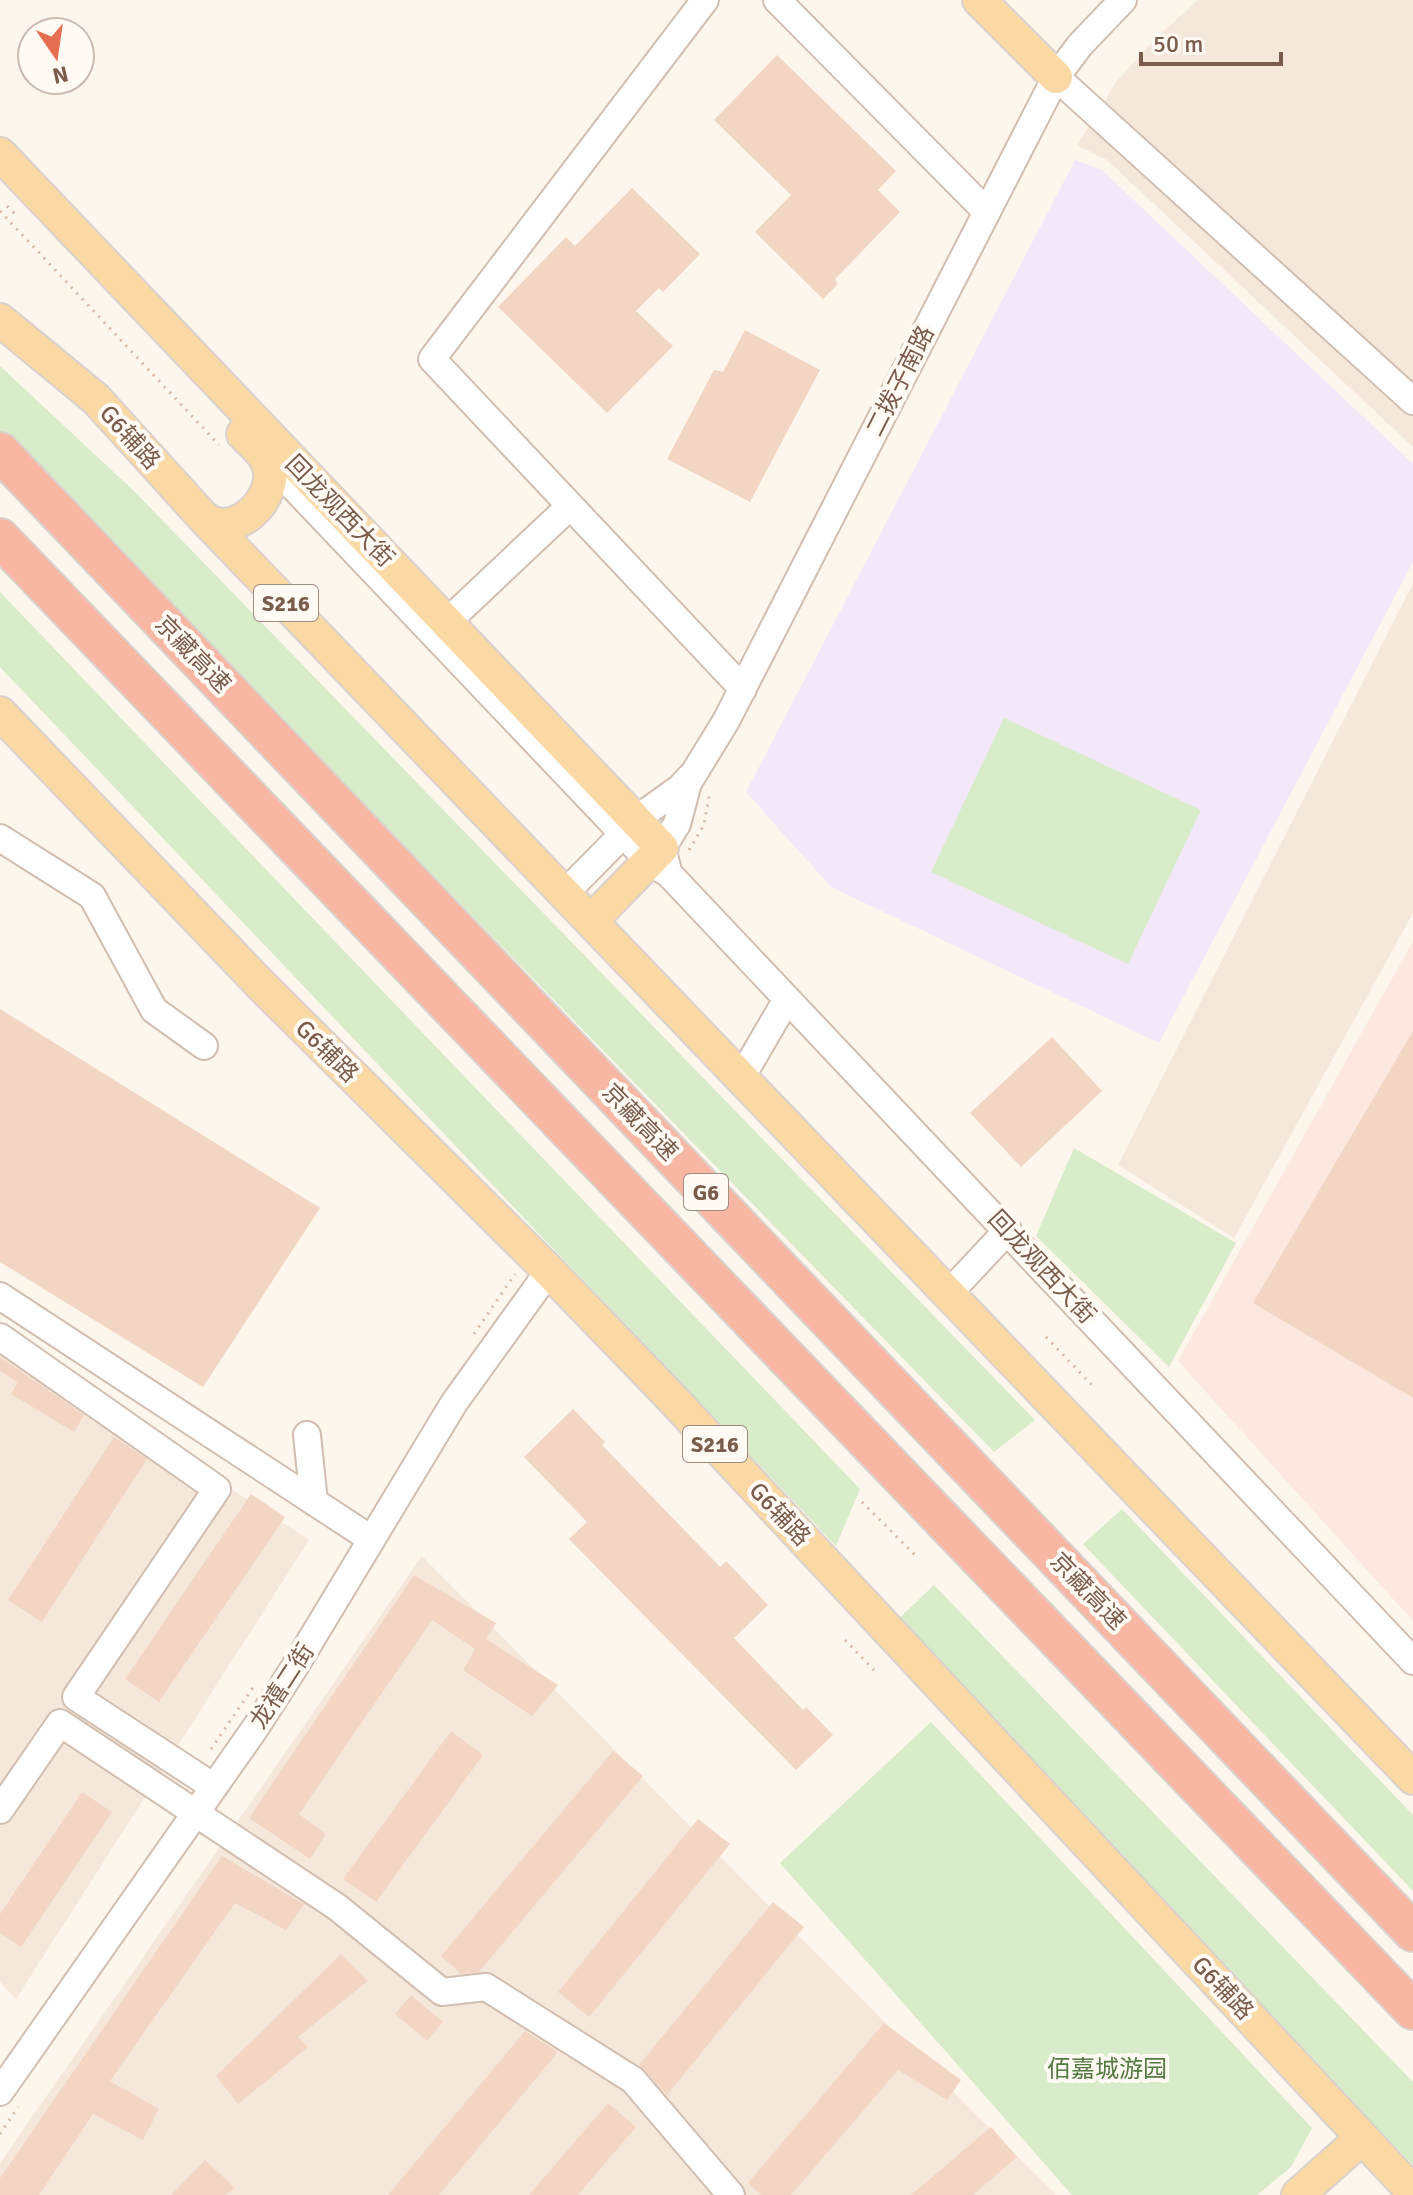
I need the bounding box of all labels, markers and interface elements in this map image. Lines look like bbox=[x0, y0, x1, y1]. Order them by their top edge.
north arrow bbox=[16, 16, 96, 96]
scale bar bbox=[1141, 16, 1281, 66]
text: 50 m bbox=[1153, 29, 1203, 59]
text: N bbox=[50, 60, 71, 90]
street label: 二拨子南路 bbox=[859, 321, 941, 441]
street label: G6辅路 bbox=[93, 399, 167, 475]
street label: 回龙观西大街 bbox=[279, 449, 401, 573]
road number: S216 bbox=[254, 585, 318, 621]
street label: 京藏高速 bbox=[149, 609, 237, 699]
street label: G6辅路 bbox=[289, 1013, 365, 1089]
street label: 京藏高速 bbox=[596, 1077, 684, 1167]
road number: G6 bbox=[684, 1174, 728, 1210]
street label: 回龙观西大街 bbox=[982, 1204, 1102, 1330]
road number: S216 bbox=[683, 1426, 747, 1462]
street label: G6辅路 bbox=[743, 1476, 817, 1552]
street label: 京藏高速 bbox=[1044, 1546, 1132, 1636]
street label: 龙禧二街 bbox=[243, 1638, 321, 1734]
street label: G6辅路 bbox=[1186, 1950, 1260, 2026]
park label: 佰嘉城游园 bbox=[1047, 2054, 1167, 2084]

